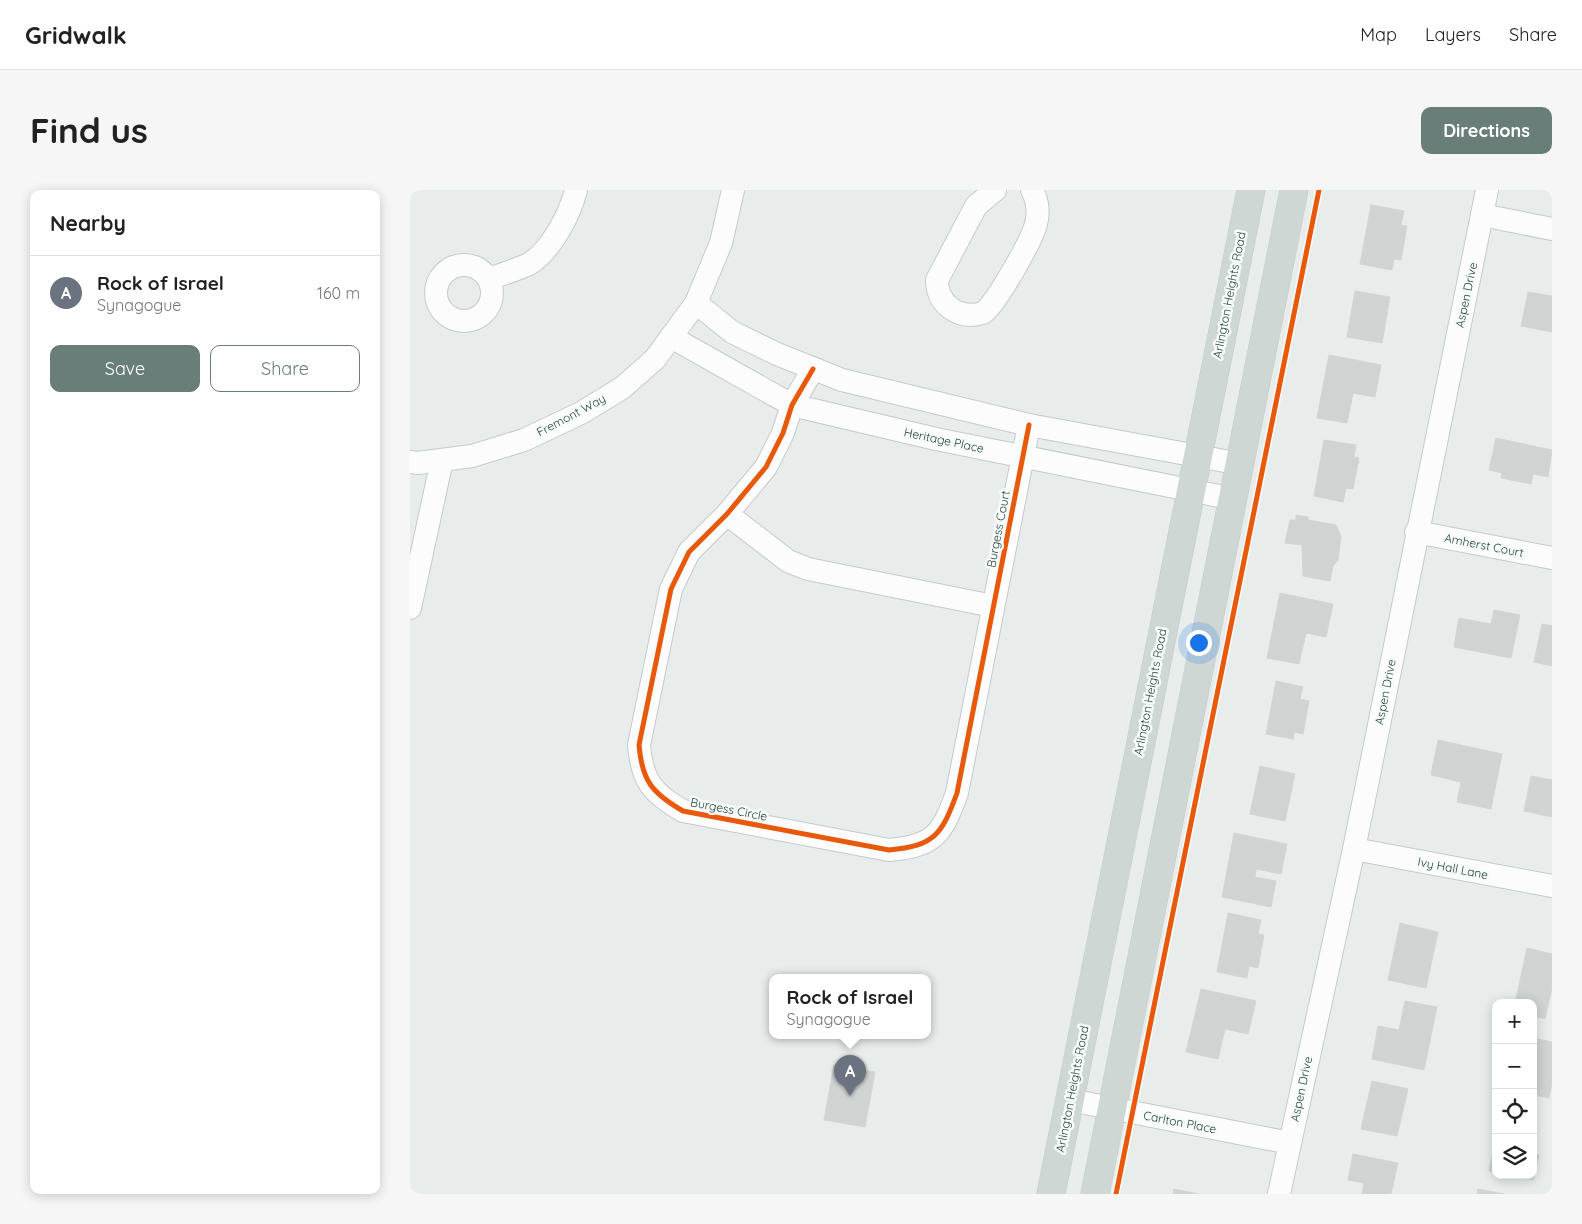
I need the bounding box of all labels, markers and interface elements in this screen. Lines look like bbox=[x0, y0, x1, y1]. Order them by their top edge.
text: Gridwalk bbox=[25, 20, 127, 50]
text: Map bbox=[1360, 23, 1397, 46]
text: Layers bbox=[1425, 23, 1481, 46]
text: Share bbox=[1509, 23, 1557, 46]
button: Directions bbox=[1421, 107, 1552, 154]
text: Find us bbox=[30, 108, 148, 152]
text: Nearby bbox=[50, 210, 126, 236]
street label: Arlington Heights Road bbox=[1209, 230, 1249, 360]
street label: Aspen Drive bbox=[1452, 261, 1480, 329]
text: Rock of Israel bbox=[97, 271, 224, 295]
text: A bbox=[61, 283, 71, 303]
text: 160 m bbox=[317, 283, 360, 303]
text: Synagogue bbox=[97, 295, 181, 315]
button: Save bbox=[50, 345, 200, 392]
button: Share bbox=[210, 345, 360, 392]
street label: Fremont Way bbox=[534, 391, 608, 439]
street label: Heritage Place bbox=[903, 424, 986, 456]
street label: Burgess Court bbox=[983, 489, 1013, 569]
street label: Amherst Court bbox=[1443, 530, 1525, 560]
street label: Arlington Heights Road bbox=[1130, 627, 1170, 757]
your location bbox=[1186, 630, 1212, 656]
street label: Aspen Drive bbox=[1371, 658, 1399, 726]
street label: Burgess Circle bbox=[689, 794, 769, 824]
street label: Ivy Hall Lane bbox=[1416, 854, 1490, 882]
popup bbox=[769, 974, 931, 1039]
text: Rock of Israel bbox=[787, 985, 913, 1009]
map controls bbox=[1492, 999, 1537, 1179]
button: + bbox=[1492, 999, 1537, 1044]
text: Synagogue bbox=[787, 1009, 871, 1029]
street label: Arlington Heights Road bbox=[1052, 1024, 1092, 1154]
button: − bbox=[1492, 1044, 1537, 1089]
pin: A bbox=[834, 1055, 866, 1096]
street label: Aspen Drive bbox=[1287, 1055, 1315, 1123]
button: locate bbox=[1492, 1089, 1537, 1134]
street label: Carlton Place bbox=[1142, 1108, 1218, 1136]
button: layers bbox=[1492, 1134, 1537, 1179]

